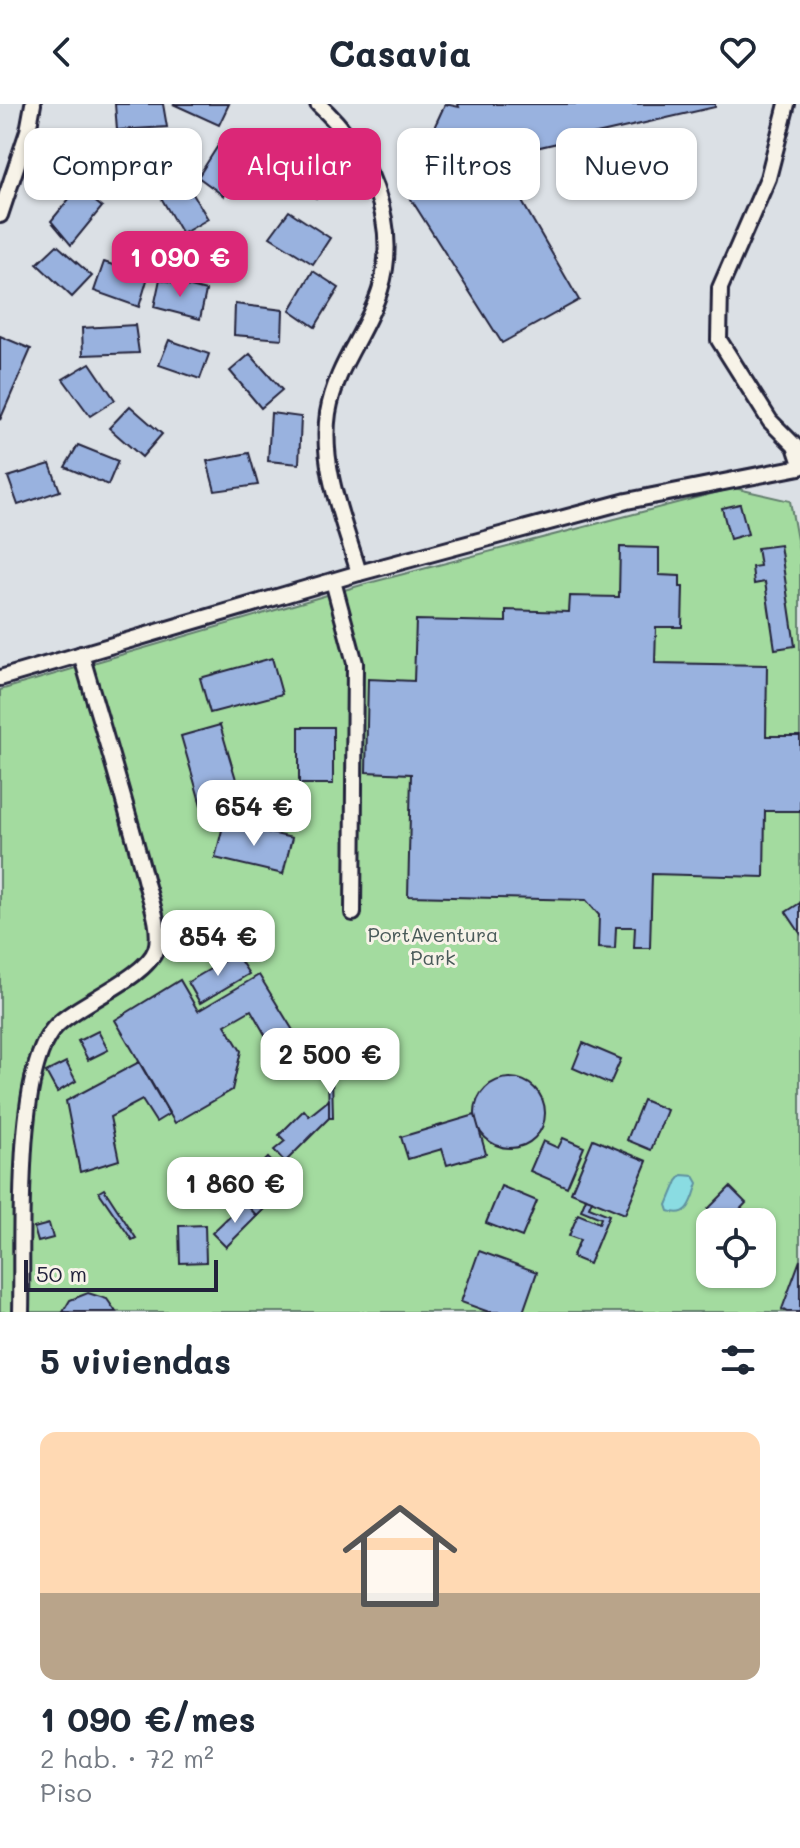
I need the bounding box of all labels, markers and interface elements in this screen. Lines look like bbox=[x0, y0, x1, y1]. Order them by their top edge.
text: Casavia bbox=[329, 29, 471, 76]
icon: back bbox=[40, 30, 84, 74]
icon: heart bbox=[716, 30, 760, 74]
chip: Comprar bbox=[24, 128, 202, 200]
chip: Alquilar bbox=[218, 128, 381, 200]
chip: Filtros bbox=[397, 128, 540, 200]
chip: Nuevo bbox=[556, 128, 697, 200]
pin: 1 090 € bbox=[106, 231, 254, 299]
text: 1 090 € bbox=[130, 240, 230, 274]
pin: 654 € bbox=[198, 780, 310, 848]
text: 654 € bbox=[215, 789, 293, 823]
pin: 854 € bbox=[162, 910, 274, 978]
text: 854 € bbox=[179, 919, 257, 953]
park label: PortAventura Park bbox=[367, 921, 499, 970]
pin: 2 500 € bbox=[256, 1028, 404, 1096]
text: 2 500 € bbox=[279, 1037, 381, 1071]
pin: 1 860 € bbox=[161, 1157, 309, 1225]
text: 1 860 € bbox=[185, 1166, 285, 1200]
map controls bbox=[696, 1208, 776, 1288]
button: locate bbox=[696, 1208, 776, 1288]
scale bar bbox=[24, 1256, 218, 1292]
text: 50 m bbox=[36, 1259, 87, 1288]
text: 5 viviendas bbox=[40, 1338, 231, 1383]
icon: filters bbox=[716, 1338, 760, 1382]
icon: home bbox=[328, 1484, 472, 1628]
text: 1 090 €/mes bbox=[40, 1696, 256, 1741]
text: 2 hab. · 72 m² bbox=[40, 1741, 214, 1775]
text: Piso bbox=[40, 1775, 92, 1809]

